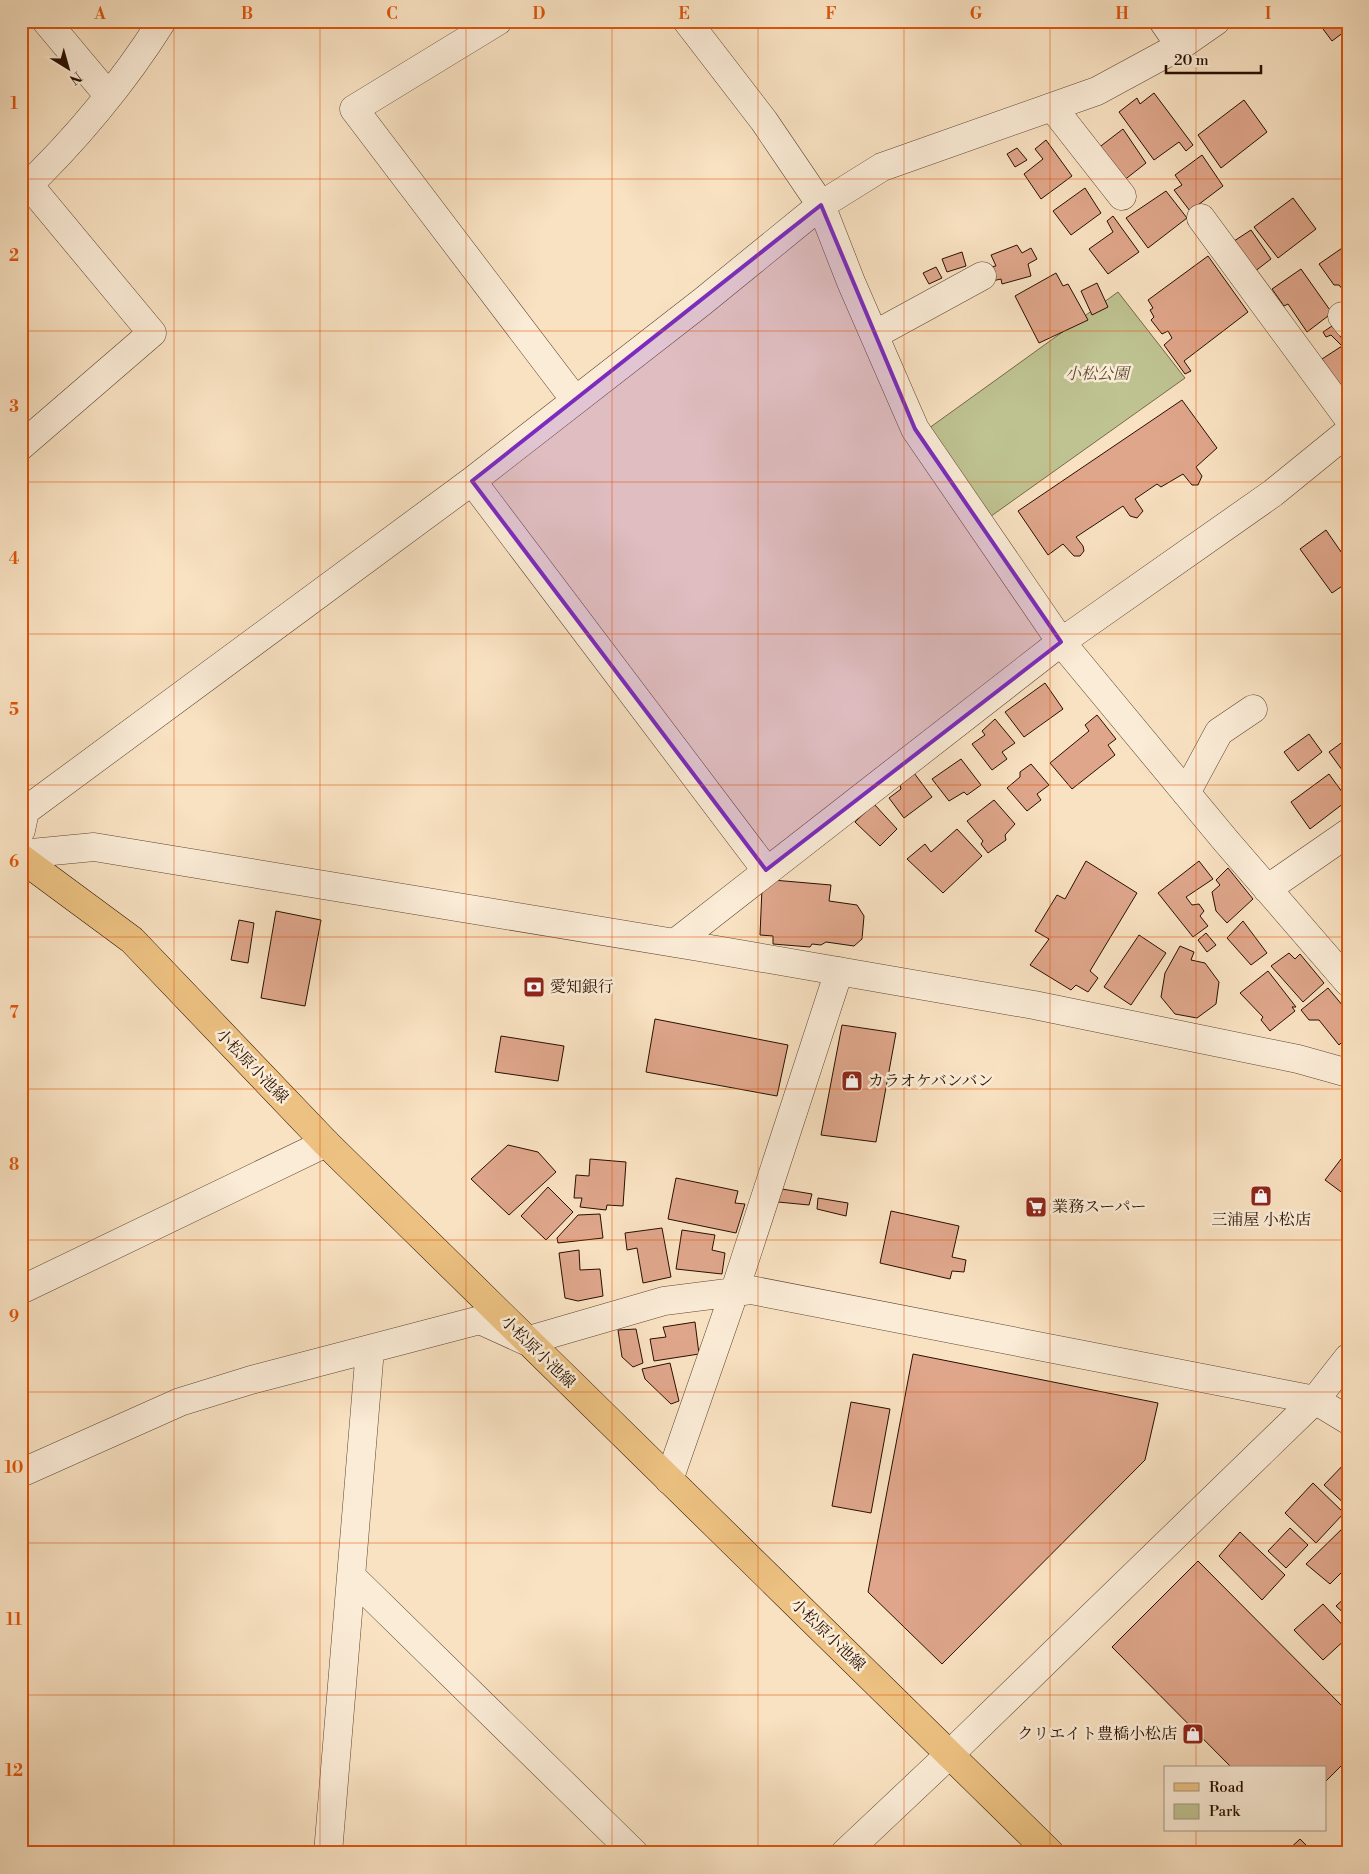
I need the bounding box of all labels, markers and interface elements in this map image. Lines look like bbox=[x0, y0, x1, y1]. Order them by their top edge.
text: A bbox=[93, 4, 106, 24]
text: B bbox=[241, 4, 253, 24]
text: C bbox=[386, 4, 398, 24]
text: D bbox=[533, 4, 546, 24]
text: E bbox=[678, 4, 690, 24]
text: F bbox=[825, 4, 837, 24]
text: G bbox=[970, 4, 983, 24]
text: H bbox=[1115, 4, 1129, 24]
text: I bbox=[1265, 4, 1271, 24]
north arrow bbox=[42, 42, 92, 92]
scale bar bbox=[1166, 42, 1262, 74]
text: 20 m bbox=[1174, 51, 1209, 70]
text: N bbox=[65, 67, 85, 88]
text: 1 bbox=[10, 94, 18, 114]
text: 2 bbox=[9, 246, 19, 266]
park label: 小松公園 bbox=[1065, 364, 1132, 384]
text: 3 bbox=[9, 397, 19, 417]
text: 4 bbox=[9, 549, 20, 569]
text: 5 bbox=[9, 700, 19, 720]
text: 6 bbox=[9, 852, 19, 872]
bank icon: 愛知銀行 bbox=[522, 975, 546, 999]
place label: 愛知銀行 bbox=[550, 977, 614, 997]
text: 7 bbox=[9, 1003, 19, 1023]
street label: 小松原小池線 bbox=[211, 1025, 293, 1107]
shop icon: カラオケバンバン bbox=[840, 1069, 864, 1093]
place label: カラオケバンバン bbox=[868, 1071, 994, 1091]
text: 8 bbox=[9, 1155, 19, 1175]
shop icon: 三浦屋 小松店 bbox=[1249, 1184, 1273, 1208]
supermarket icon: 業務スーパー bbox=[1024, 1195, 1048, 1219]
place label: 業務スーパー bbox=[1052, 1197, 1146, 1217]
place label: 三浦屋 小松店 bbox=[1211, 1210, 1311, 1230]
text: 9 bbox=[9, 1307, 19, 1327]
street label: 小松原小池線 bbox=[497, 1311, 579, 1393]
text: 10 bbox=[5, 1458, 23, 1478]
street label: 小松原小池線 bbox=[787, 1594, 869, 1676]
text: 11 bbox=[6, 1610, 22, 1630]
shop icon: クリエイト豊橋小松店 bbox=[1181, 1722, 1205, 1746]
place label: クリエイト豊橋小松店 bbox=[1017, 1724, 1177, 1744]
text: 12 bbox=[5, 1761, 23, 1781]
legend bbox=[1164, 1766, 1326, 1832]
text: Road bbox=[1209, 1778, 1244, 1797]
text: Park bbox=[1209, 1802, 1241, 1821]

